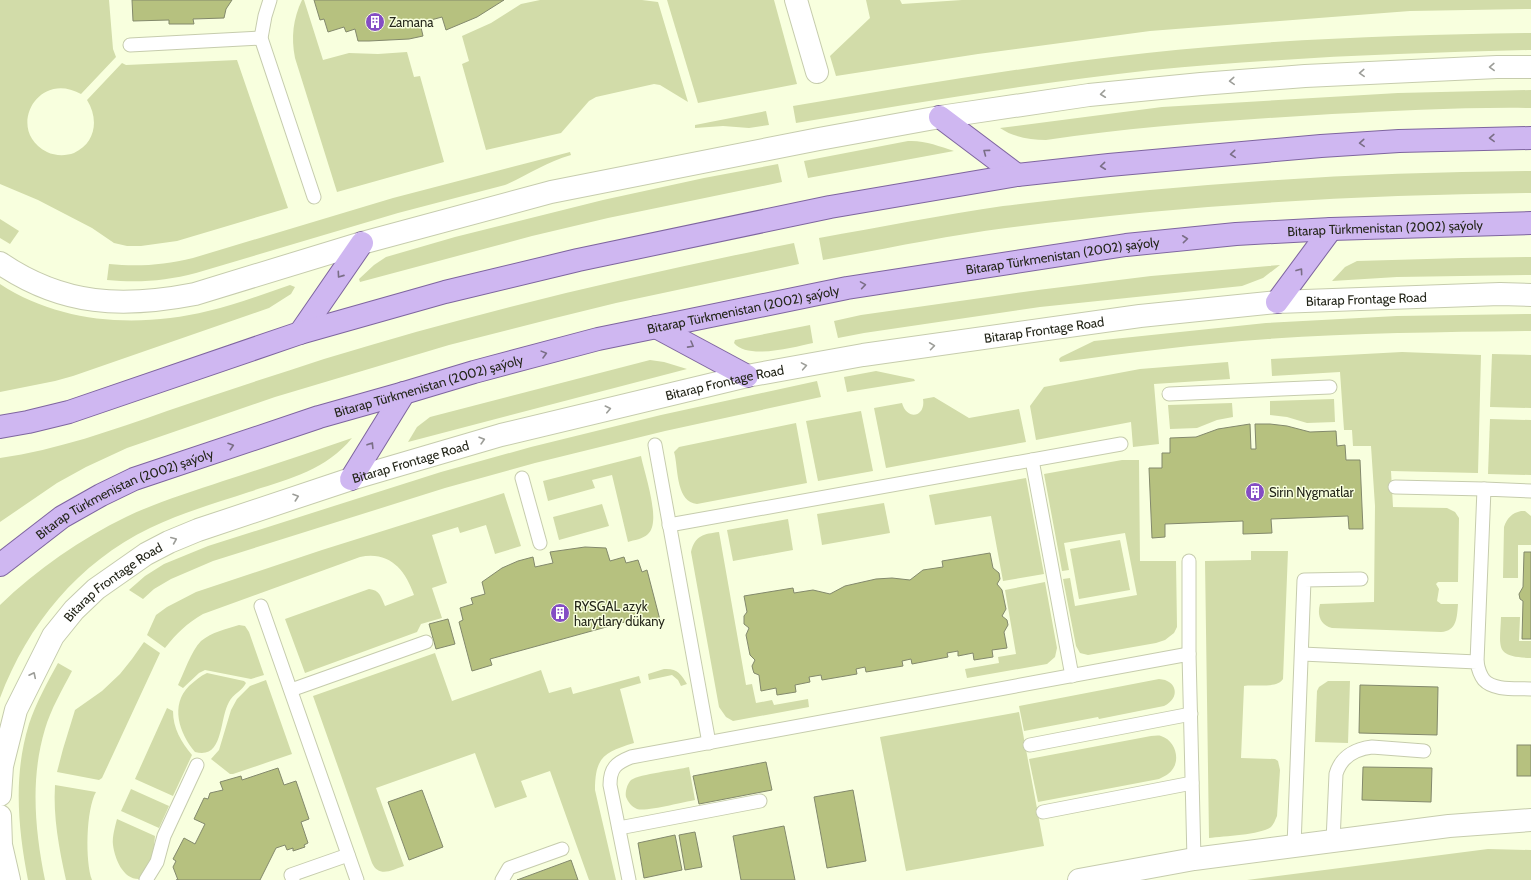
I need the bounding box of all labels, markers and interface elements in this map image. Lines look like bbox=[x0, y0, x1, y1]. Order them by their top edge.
building icon: Zamana bbox=[364, 11, 386, 33]
place label: Zamana bbox=[389, 14, 434, 30]
one-way arrow bbox=[1489, 63, 1495, 71]
one-way arrow bbox=[1359, 69, 1365, 78]
one-way arrow bbox=[1229, 77, 1235, 86]
one-way arrow bbox=[1100, 89, 1106, 98]
one-way arrow bbox=[1489, 134, 1495, 142]
one-way arrow bbox=[1359, 139, 1365, 147]
one-way arrow bbox=[983, 149, 990, 156]
one-way arrow bbox=[1230, 149, 1236, 158]
one-way arrow bbox=[1100, 161, 1106, 170]
street label: Bitarap Türkmenistan (2002) şaýoly bbox=[1287, 216, 1484, 239]
street label: Bitarap Türkmenistan (2002) şaýoly bbox=[965, 234, 1161, 278]
one-way arrow bbox=[1182, 235, 1188, 244]
one-way arrow bbox=[1295, 268, 1302, 275]
one-way arrow bbox=[337, 271, 345, 278]
one-way arrow bbox=[860, 281, 866, 290]
street label: Bitarap Türkmenistan (2002) şaýoly bbox=[646, 282, 841, 337]
street label: Bitarap Frontage Road bbox=[1306, 289, 1427, 309]
street label: Bitarap Frontage Road bbox=[983, 313, 1105, 346]
one-way arrow bbox=[687, 341, 694, 348]
one-way arrow bbox=[929, 342, 935, 351]
one-way arrow bbox=[541, 350, 547, 358]
street label: Bitarap Türkmenistan (2002) şaýoly bbox=[332, 351, 525, 420]
street label: Bitarap Frontage Road bbox=[664, 362, 785, 403]
one-way arrow bbox=[801, 362, 807, 371]
one-way arrow bbox=[605, 406, 612, 414]
street label: Bitarap Frontage Road bbox=[350, 437, 471, 486]
one-way arrow bbox=[479, 437, 486, 445]
one-way arrow bbox=[228, 442, 235, 450]
one-way arrow bbox=[367, 443, 374, 450]
street label: Bitarap Türkmenistan (2002) şaýoly bbox=[32, 445, 216, 543]
building icon: Sirin Nygmatlar bbox=[1244, 481, 1266, 503]
place label: Sirin Nygmatlar bbox=[1269, 484, 1355, 500]
one-way arrow bbox=[293, 493, 300, 502]
one-way arrow bbox=[170, 537, 177, 545]
street label: Bitarap Frontage Road bbox=[60, 539, 165, 625]
place label: RYSGAL azyk harytlary dükany bbox=[574, 598, 665, 629]
building icon: RYSGAL azyk harytlary dükany bbox=[549, 602, 571, 624]
one-way arrow bbox=[28, 672, 36, 679]

